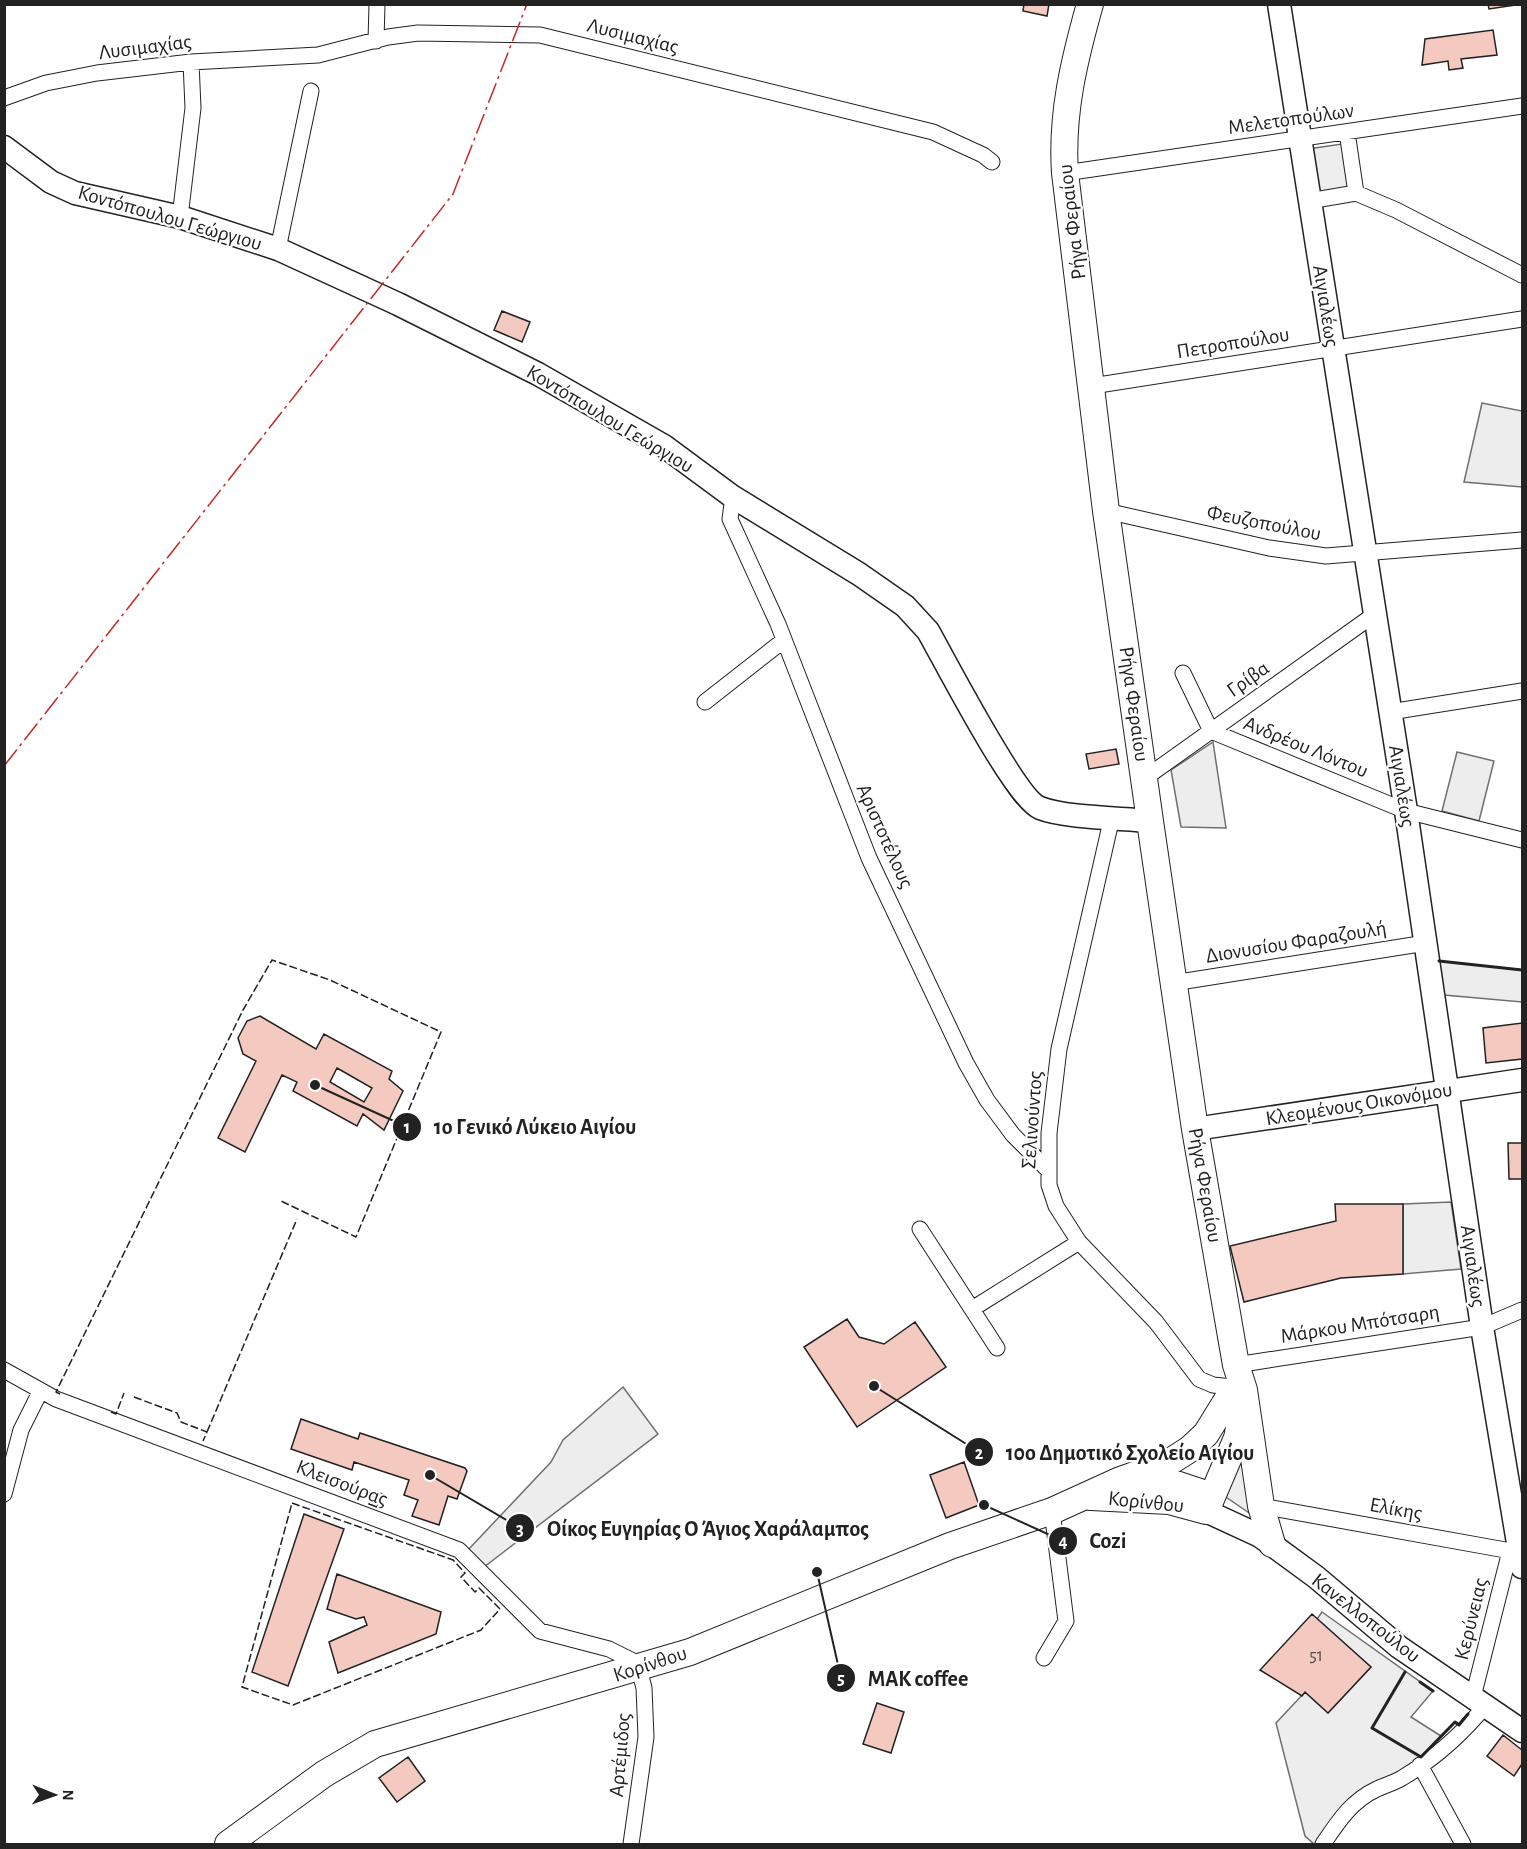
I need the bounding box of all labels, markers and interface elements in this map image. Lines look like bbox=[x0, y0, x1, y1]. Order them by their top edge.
street label: Λυσιμαχίας bbox=[585, 15, 681, 57]
street label: Λυσιμαχίας bbox=[97, 31, 193, 63]
street label: Μελετοπούλων bbox=[1227, 100, 1356, 138]
street label: Ρήγα Φεραίου bbox=[1055, 163, 1089, 281]
street label: Κοντόπουλου Γεώργιου bbox=[76, 182, 264, 254]
street label: Αιγιαλέως bbox=[1309, 264, 1343, 348]
street label: Πετροπούλου bbox=[1175, 324, 1291, 362]
street label: Κοντόπουλου Γεώργιου bbox=[523, 361, 697, 477]
street label: Φευζοπούλου bbox=[1205, 502, 1323, 544]
street label: Ρήγα Φεραίου bbox=[1116, 645, 1152, 763]
street label: Γρίβα bbox=[1223, 657, 1273, 701]
street label: Ανδρέου Λόντου bbox=[1241, 713, 1371, 781]
street label: Αιγιαλέως bbox=[1385, 744, 1419, 828]
street label: Αριστοτέλους bbox=[853, 781, 917, 891]
street label: Διονυσίου Φαραζουλή bbox=[1204, 917, 1388, 967]
street label: Σελινούντος bbox=[1018, 1070, 1046, 1170]
street label: Κλεομένους Οικονόμου bbox=[1264, 1079, 1454, 1129]
callout: 1o Γενικό Λύκειο Αιγίου bbox=[392, 1107, 648, 1147]
text: 1o Γενικό Λύκειο Αιγίου bbox=[434, 1116, 636, 1138]
text: 1 bbox=[404, 1119, 410, 1137]
street label: Ρήγα Φεραίου bbox=[1185, 1126, 1225, 1244]
street label: Αιγιαλέως bbox=[1457, 1224, 1489, 1308]
street label: Μάρκου Μπότσαρη bbox=[1279, 1301, 1441, 1347]
callout: 10o Δημοτικό Σχολείο Αιγίου bbox=[964, 1432, 1267, 1472]
text: 10o Δημοτικό Σχολείο Αιγίου bbox=[1006, 1442, 1254, 1464]
text: 2 bbox=[975, 1445, 984, 1463]
street label: Κλεισούρας bbox=[293, 1456, 391, 1510]
street label: Κορίνθου bbox=[1107, 1488, 1185, 1516]
street label: Ελίκης bbox=[1368, 1494, 1424, 1524]
callout: Οίκος Ευγηρίας Ο Άγιος Χαράλαμπος bbox=[505, 1508, 881, 1548]
text: Οίκος Ευγηρίας Ο Άγιος Χαράλαμπος bbox=[547, 1518, 869, 1541]
text: 3 bbox=[516, 1521, 524, 1539]
callout: Cozi bbox=[1048, 1521, 1139, 1561]
text: Cozi bbox=[1090, 1530, 1126, 1552]
text: 4 bbox=[1058, 1533, 1068, 1551]
street label: Κανελλοπούλου bbox=[1308, 1569, 1424, 1667]
street label: Κερύνειας bbox=[1451, 1576, 1491, 1662]
street label: Κορίνθου bbox=[610, 1642, 690, 1686]
house number: 51 bbox=[1309, 1647, 1323, 1665]
callout: ΜΑΚ coffee bbox=[826, 1658, 980, 1698]
text: ΜΑΚ coffee bbox=[868, 1668, 968, 1690]
text: 5 bbox=[837, 1670, 845, 1688]
street label: Αρτέμιδος bbox=[606, 1712, 634, 1798]
north arrow bbox=[24, 1765, 84, 1825]
text: N bbox=[60, 1790, 76, 1801]

